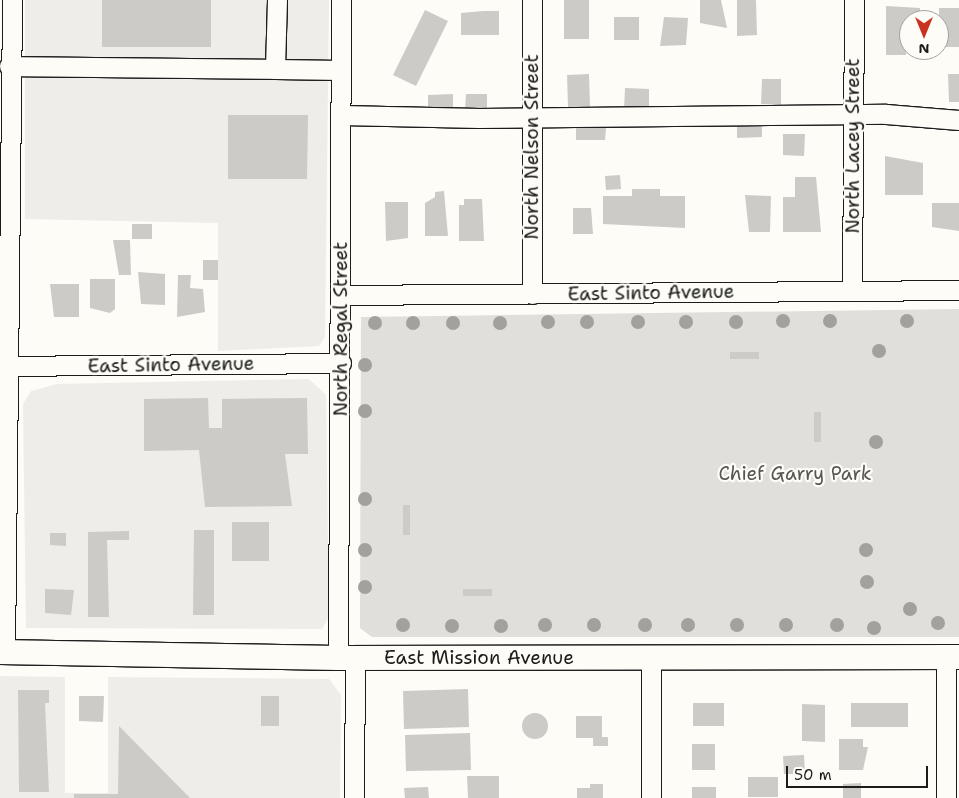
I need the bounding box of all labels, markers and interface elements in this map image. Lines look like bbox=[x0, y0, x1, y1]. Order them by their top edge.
north arrow bbox=[899, 10, 949, 60]
text: N bbox=[918, 40, 930, 58]
street label: North Nelson Street bbox=[521, 54, 543, 240]
street label: North Lacey Street bbox=[842, 58, 864, 234]
street label: North Regal Street bbox=[330, 242, 352, 416]
street label: East Sinto Avenue bbox=[567, 280, 735, 306]
street label: East Sinto Avenue bbox=[87, 352, 255, 378]
park label: Chief Garry Park bbox=[718, 463, 872, 485]
street label: East Mission Avenue bbox=[384, 647, 574, 669]
scale bar bbox=[789, 756, 932, 788]
text: 50 m bbox=[794, 765, 832, 785]

